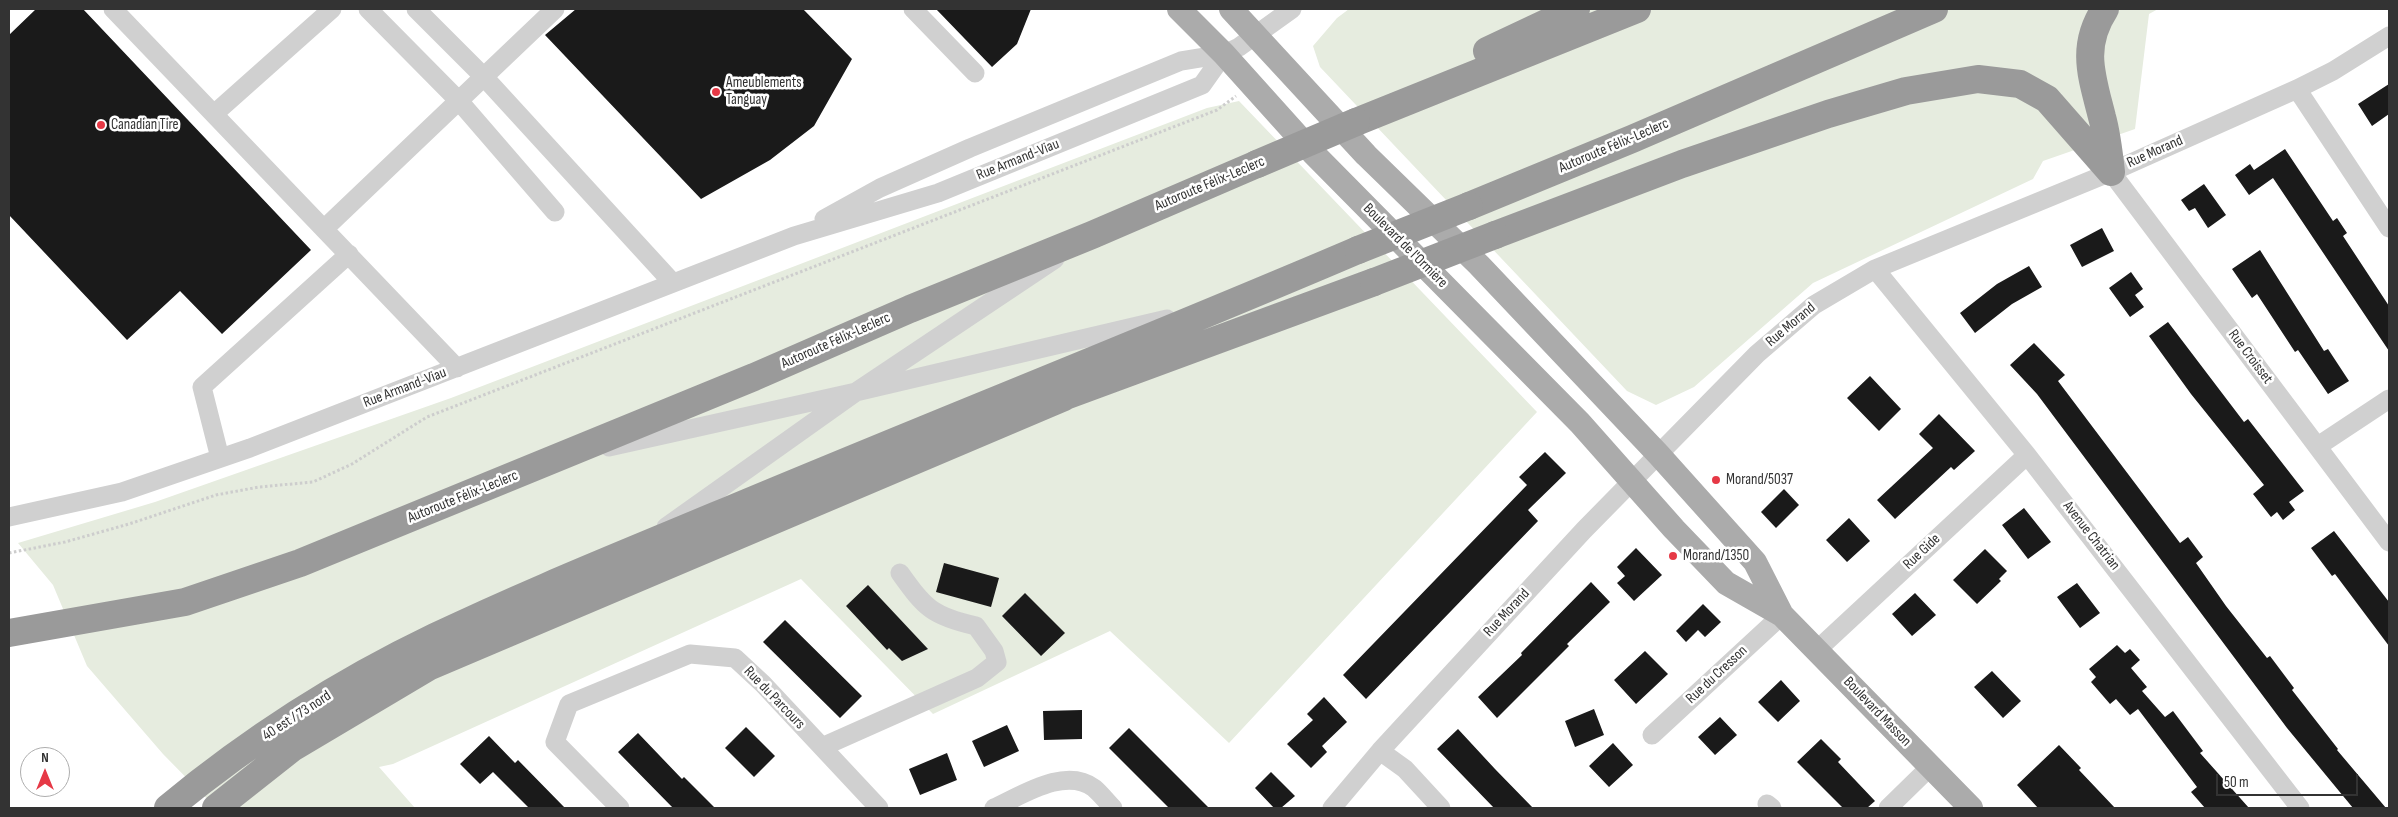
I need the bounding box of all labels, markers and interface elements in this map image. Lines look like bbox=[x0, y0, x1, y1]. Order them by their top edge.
place label: Ameublements Tanguay bbox=[726, 74, 802, 109]
marker: Ameublements Tanguay bbox=[710, 86, 722, 98]
street label: Autoroute Félix-Leclerc bbox=[1556, 115, 1672, 177]
place label: Canadian Tire bbox=[111, 116, 179, 134]
marker: Canadian Tire bbox=[95, 119, 107, 131]
street label: Rue Morand bbox=[2124, 132, 2186, 172]
street label: Rue Armand-Viau bbox=[974, 135, 1062, 185]
street label: Autoroute Félix-Leclerc bbox=[1152, 153, 1268, 215]
street label: Boulevard de l'Ormière bbox=[1359, 200, 1451, 292]
street label: Rue Morand bbox=[1763, 299, 1819, 351]
street label: Autoroute Félix-Leclerc bbox=[779, 309, 893, 373]
street label: Rue Croisset bbox=[2224, 326, 2276, 388]
street label: Rue Armand-Viau bbox=[361, 364, 449, 412]
street label: Autoroute Félix-Leclerc bbox=[405, 467, 521, 527]
place label: Morand/5037 bbox=[1726, 471, 1793, 489]
marker: Morand/5037 bbox=[1710, 474, 1722, 486]
street label: Avenue Chatrian bbox=[2059, 498, 2123, 574]
street label: Rue Gide bbox=[1900, 530, 1944, 574]
place label: Morand/1350 bbox=[1683, 547, 1749, 565]
marker: Morand/1350 bbox=[1667, 550, 1679, 562]
street label: Rue Morand bbox=[1480, 585, 1534, 641]
street label: Rue du Cresson bbox=[1683, 642, 1751, 708]
street label: Rue du Parcours bbox=[740, 663, 808, 733]
street label: Boulevard Masson bbox=[1839, 673, 1915, 751]
street label: 40 est / 73 nord bbox=[259, 687, 335, 745]
north arrow bbox=[20, 747, 70, 797]
text: N bbox=[41, 749, 49, 766]
scale bar bbox=[2218, 764, 2360, 796]
text: 50 m bbox=[2224, 773, 2249, 792]

